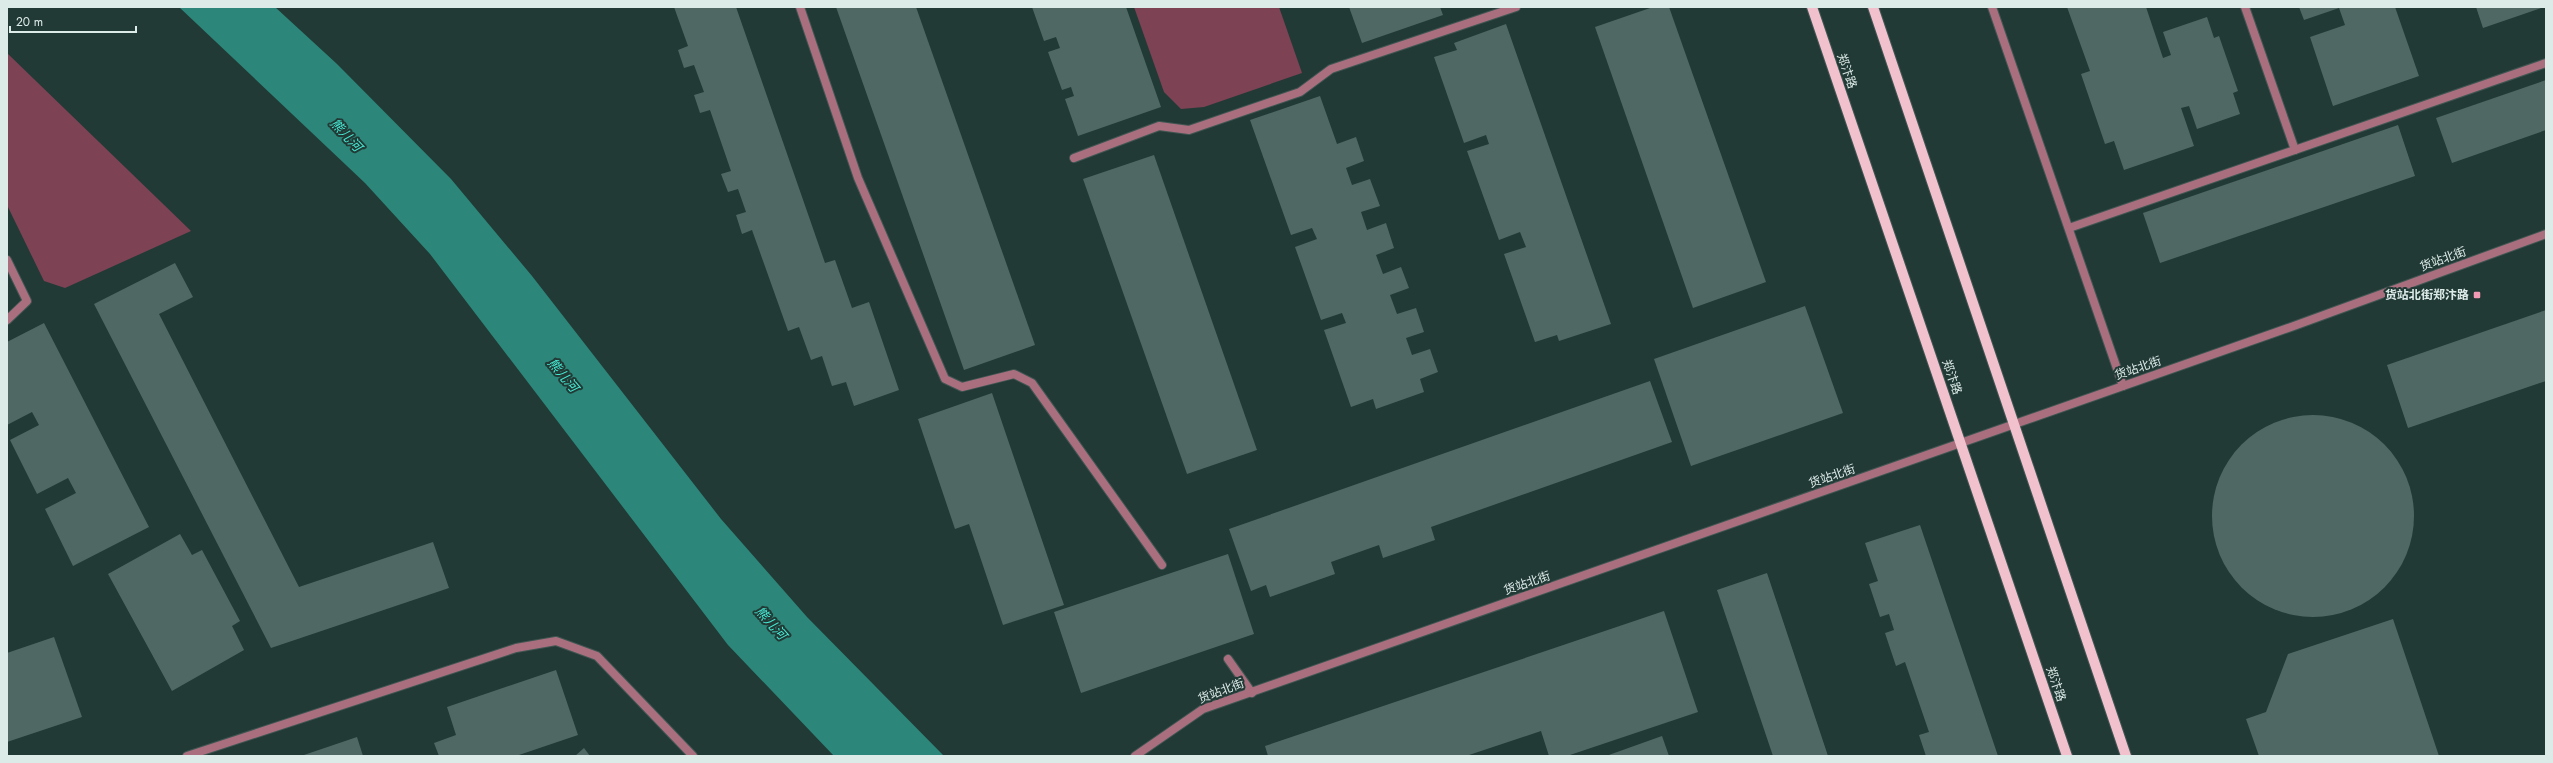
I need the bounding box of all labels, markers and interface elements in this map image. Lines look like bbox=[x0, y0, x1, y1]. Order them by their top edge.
scale bar bbox=[10, 8, 136, 34]
text: 20 m bbox=[16, 13, 43, 31]
street label: 郑汴路 bbox=[1833, 51, 1861, 91]
water label: 熊儿河 bbox=[326, 114, 368, 158]
street label: 货站北街 bbox=[2417, 242, 2469, 276]
place label: 货站北街郑汴路 bbox=[2385, 286, 2469, 304]
marker: 货站北街郑汴路 bbox=[2472, 290, 2482, 300]
street label: 货站北街 bbox=[2112, 352, 2164, 384]
water label: 熊儿河 bbox=[543, 354, 585, 398]
street label: 郑汴路 bbox=[1938, 357, 1966, 397]
street label: 货站北街 bbox=[1806, 460, 1858, 492]
street label: 货站北街 bbox=[1501, 567, 1553, 599]
water label: 熊儿河 bbox=[751, 602, 793, 646]
street label: 郑汴路 bbox=[2042, 664, 2070, 704]
street label: 货站北街 bbox=[1195, 674, 1247, 708]

